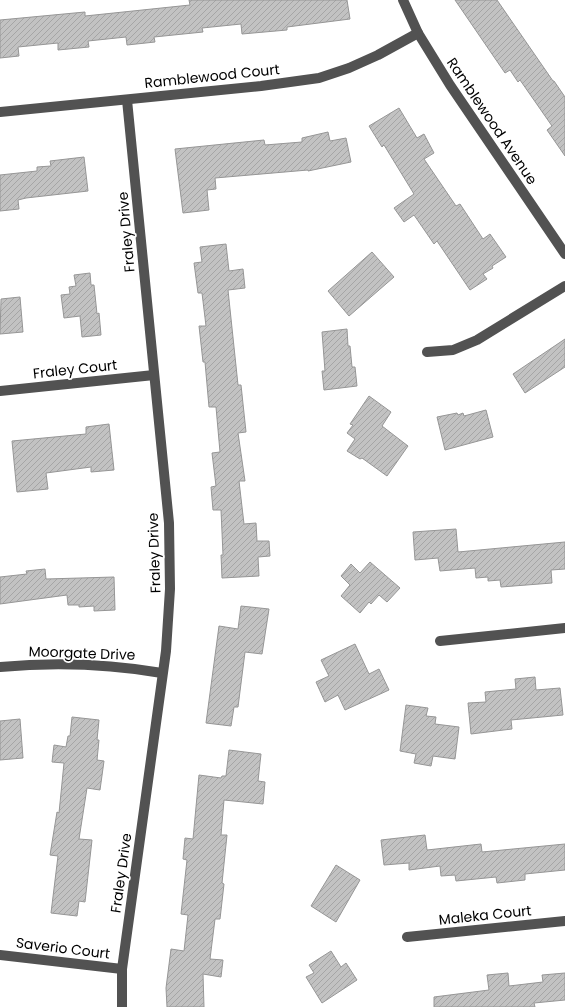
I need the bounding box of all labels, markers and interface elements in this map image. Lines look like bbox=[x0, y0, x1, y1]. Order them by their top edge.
street label: Ramblewood Avenue bbox=[442, 54, 542, 189]
street label: Ramblewood Court bbox=[144, 59, 280, 93]
street label: Fraley Drive bbox=[112, 191, 139, 273]
street label: Fraley Court bbox=[32, 355, 118, 383]
street label: Fraley Drive bbox=[143, 512, 165, 594]
street label: Moorgate Drive bbox=[28, 641, 136, 665]
street label: Fraley Drive bbox=[105, 831, 137, 914]
street label: Maleka Court bbox=[438, 900, 532, 930]
street label: Saverio Court bbox=[15, 932, 111, 964]

